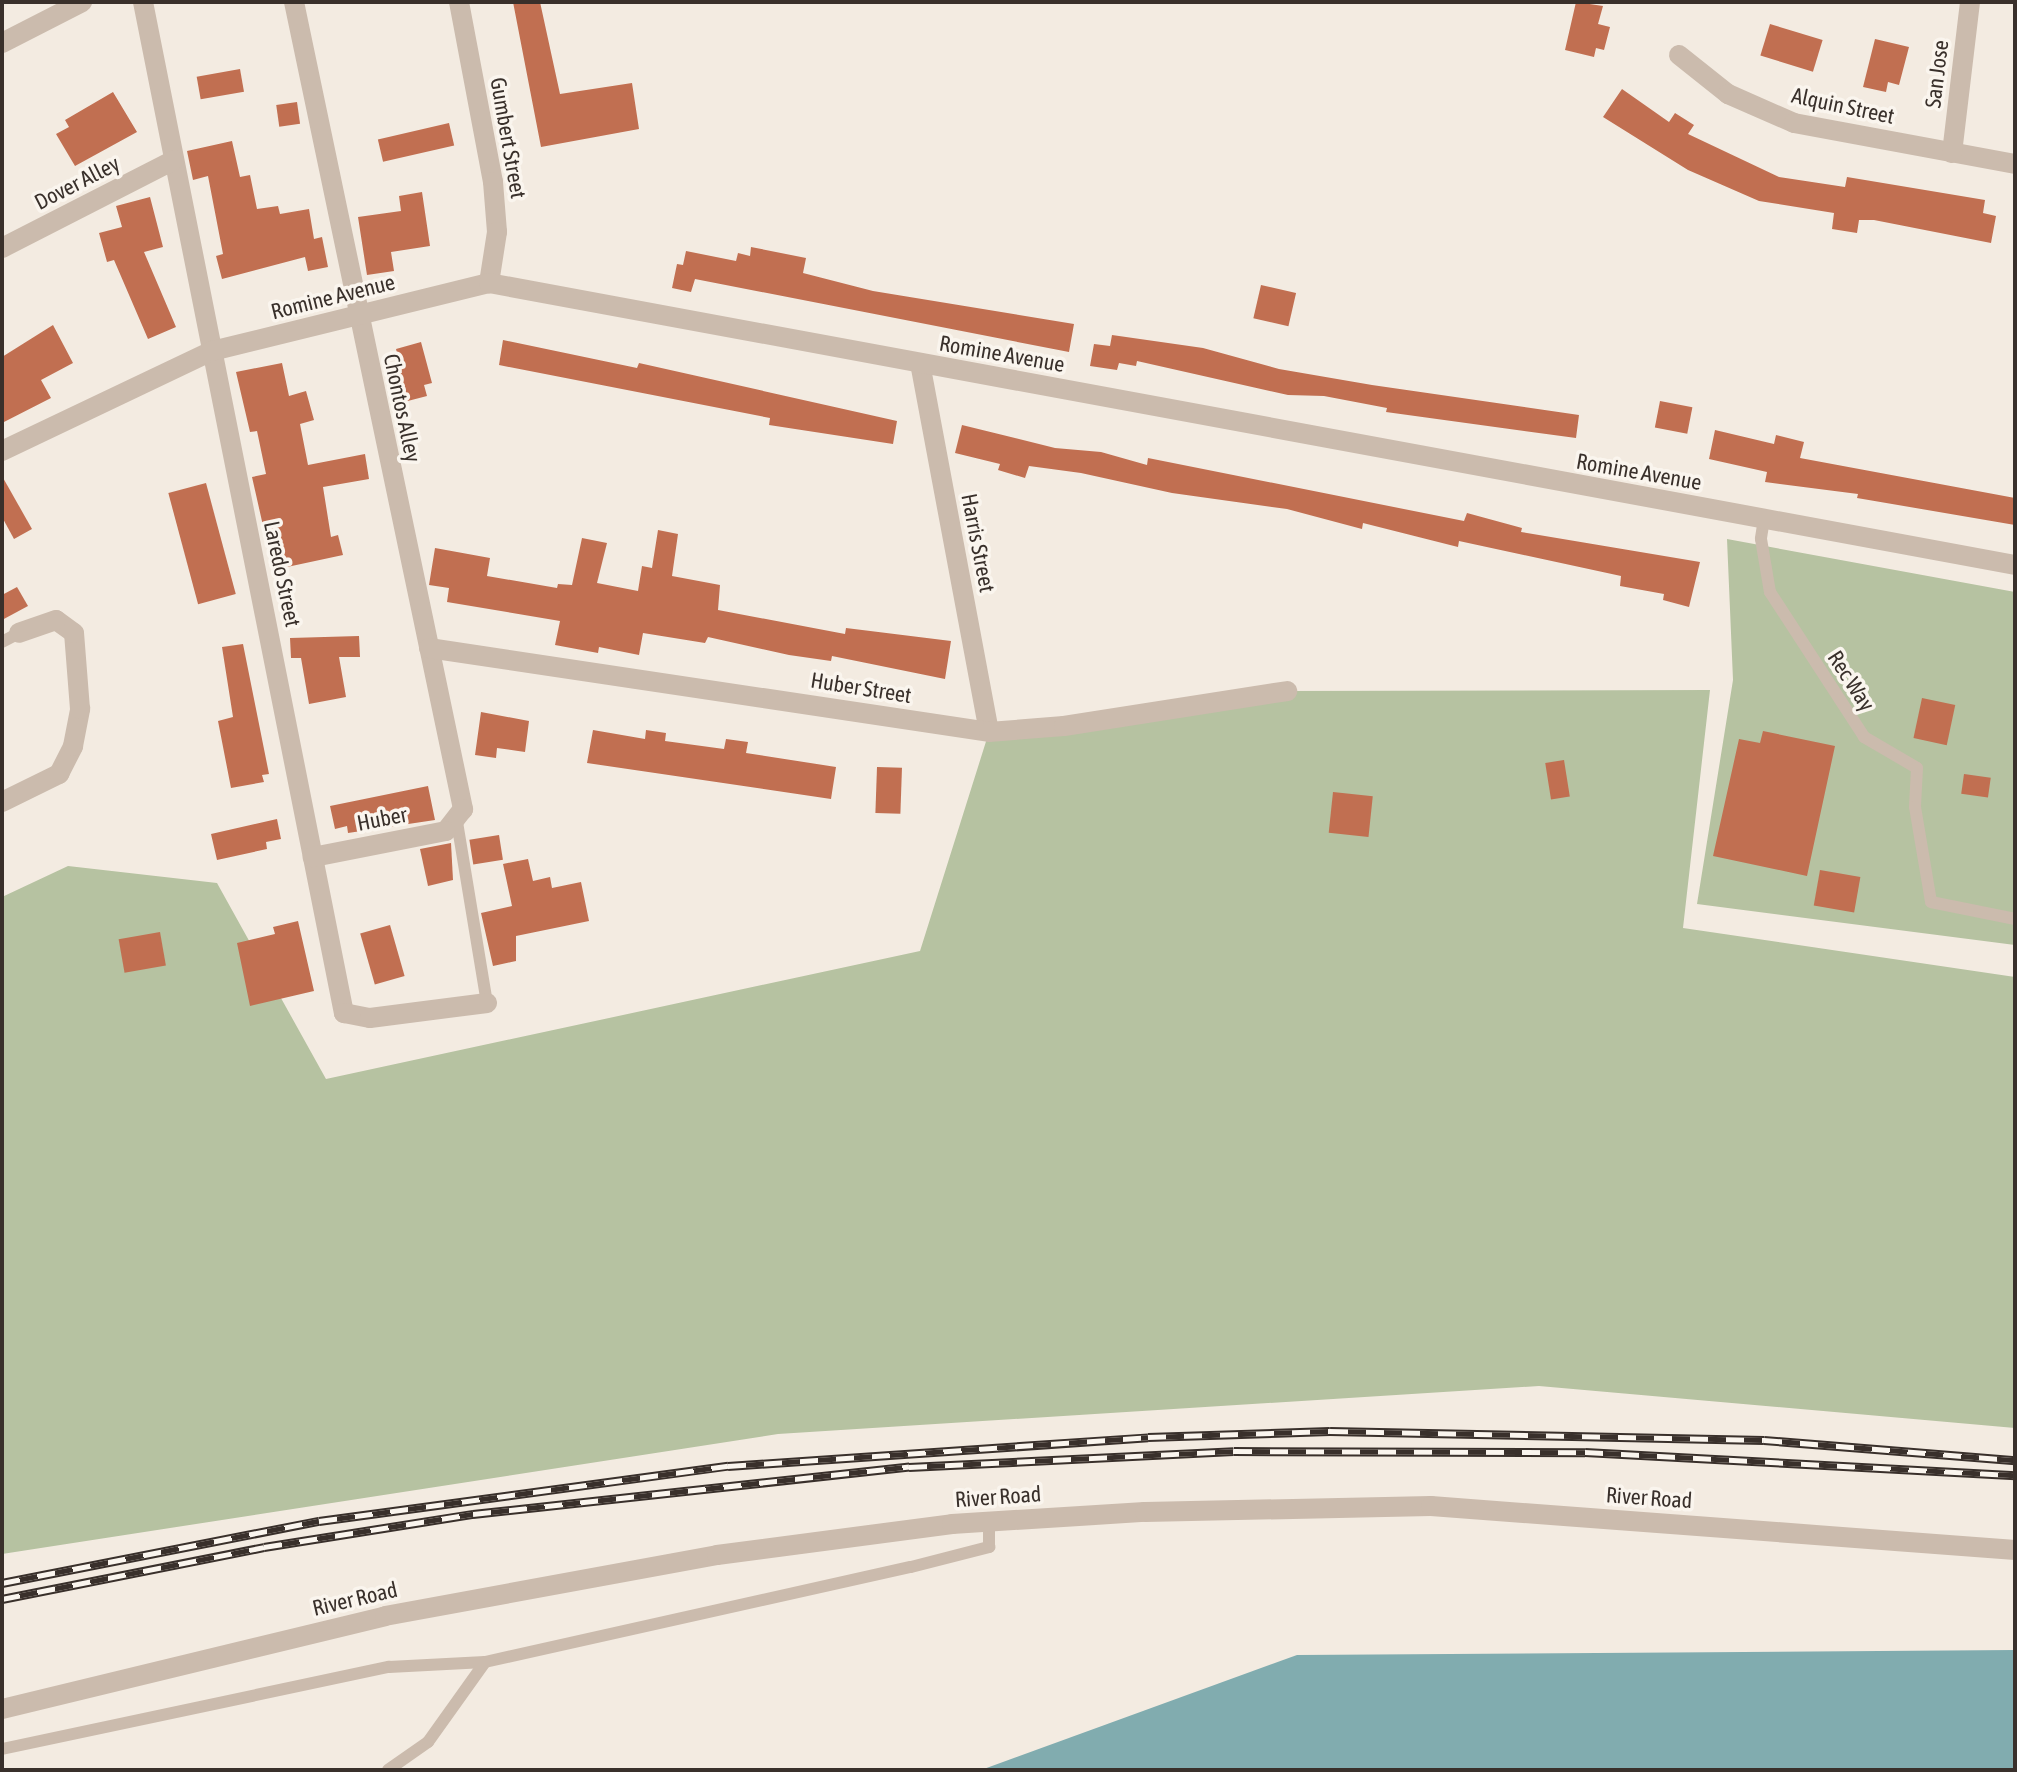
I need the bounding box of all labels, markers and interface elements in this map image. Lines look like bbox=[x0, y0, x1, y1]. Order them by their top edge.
street label: San Jose bbox=[1920, 39, 1954, 109]
street label: Gumbert Street bbox=[484, 75, 532, 201]
street label: Alquin Street bbox=[1789, 82, 1897, 130]
street label: Dover Alley bbox=[30, 150, 124, 216]
street label: Romine Avenue bbox=[268, 269, 398, 325]
street label: Romine Avenue bbox=[937, 330, 1067, 378]
street label: Chontos Alley bbox=[378, 352, 426, 464]
street label: Romine Avenue bbox=[1574, 448, 1704, 496]
street label: Harris Street bbox=[955, 491, 1001, 595]
street label: Laredo Street bbox=[258, 519, 306, 629]
street label: Rec Way bbox=[1822, 646, 1880, 716]
street label: Huber Street bbox=[809, 667, 913, 709]
street label: Huber bbox=[355, 801, 409, 837]
street label: River Road bbox=[954, 1481, 1042, 1513]
street label: River Road bbox=[1605, 1482, 1693, 1514]
street label: River Road bbox=[310, 1576, 400, 1622]

